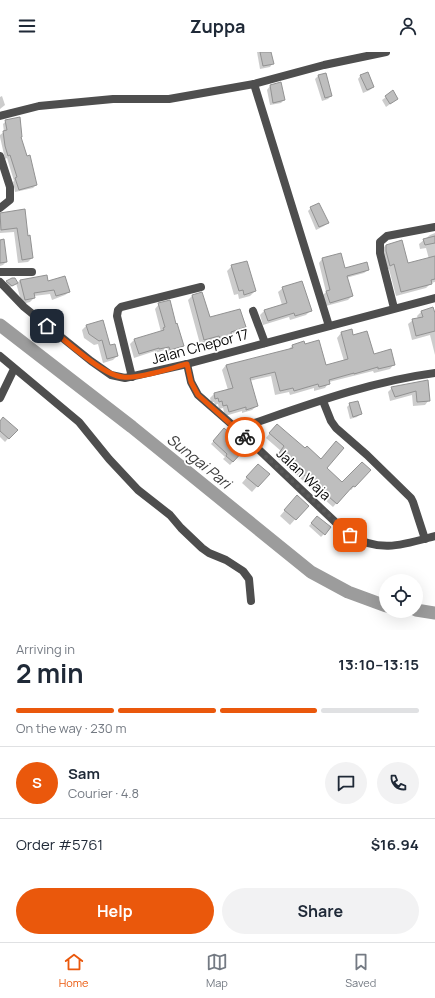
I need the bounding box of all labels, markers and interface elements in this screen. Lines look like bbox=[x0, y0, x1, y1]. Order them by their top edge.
text: Zuppa bbox=[190, 14, 245, 38]
icon: menu bbox=[16, 15, 38, 37]
icon: person bbox=[397, 15, 419, 37]
pin bbox=[30, 309, 64, 343]
icon: home bbox=[36, 315, 58, 337]
street label: Jalan Chepor 17 bbox=[149, 324, 251, 368]
courier bbox=[225, 417, 265, 457]
icon: bike bbox=[234, 426, 256, 448]
water label: Sungai Pari bbox=[163, 429, 237, 495]
street label: Jalan Waja bbox=[273, 444, 335, 504]
pin bbox=[333, 518, 367, 552]
icon: bag bbox=[339, 524, 361, 546]
map controls bbox=[379, 574, 423, 618]
button: locate bbox=[379, 574, 423, 618]
text: Arriving in bbox=[16, 640, 75, 658]
text: 13:10–13:15 bbox=[338, 654, 419, 675]
text: 2 min bbox=[16, 655, 84, 691]
text: On the way · 230 m bbox=[16, 719, 126, 737]
button: chat bbox=[325, 762, 367, 804]
button: phone bbox=[377, 762, 419, 804]
text: Sam bbox=[68, 763, 100, 784]
text: S bbox=[32, 772, 42, 793]
text: Courier · 4.8 bbox=[68, 784, 139, 802]
text: Order #5761 bbox=[16, 834, 103, 855]
text: $16.94 bbox=[371, 834, 419, 855]
button: Help bbox=[16, 888, 214, 934]
button: Share bbox=[222, 888, 419, 934]
tab: Home bbox=[59, 951, 88, 990]
tab: Map bbox=[206, 951, 228, 990]
tab: Saved bbox=[345, 951, 376, 990]

